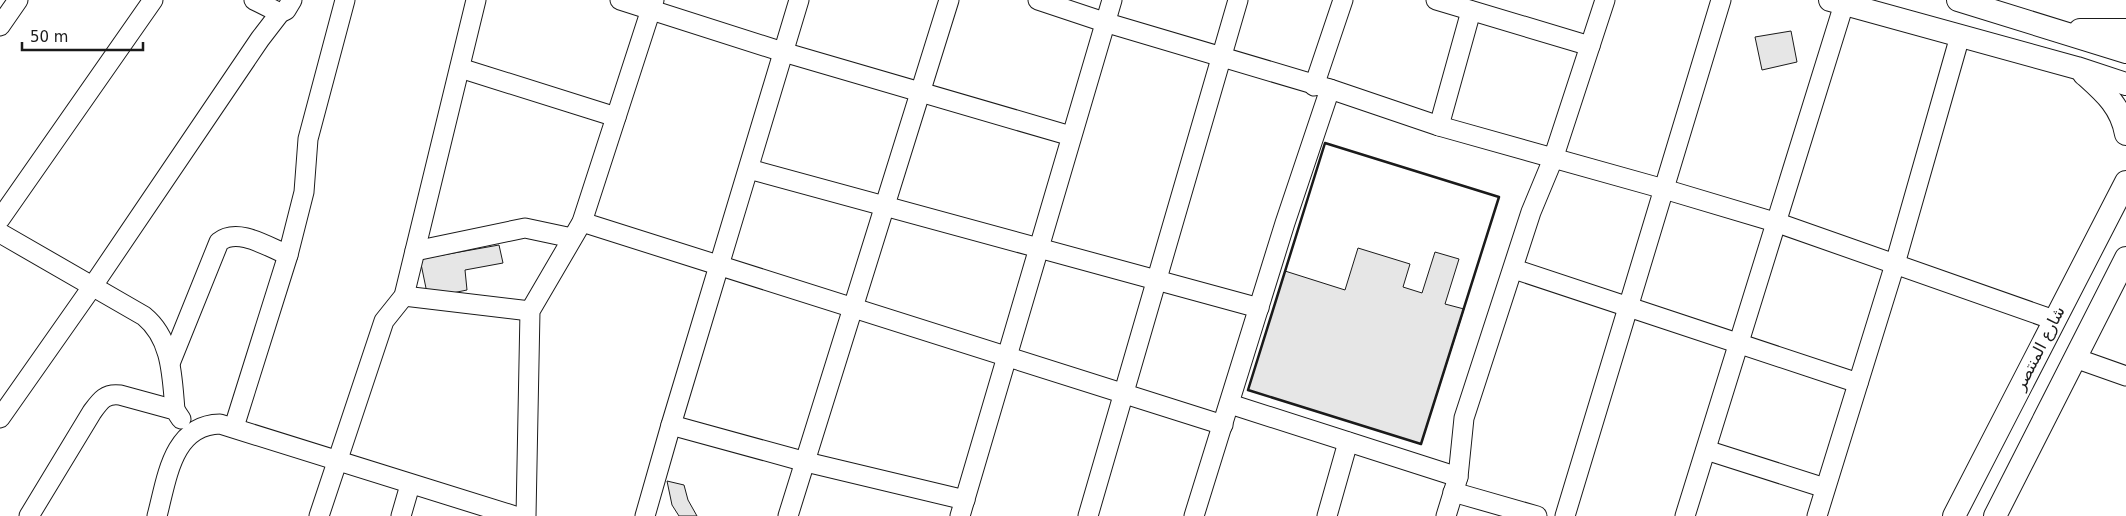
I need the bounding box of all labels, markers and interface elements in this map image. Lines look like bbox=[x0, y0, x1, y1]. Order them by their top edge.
scale bar bbox=[22, 20, 144, 52]
text: 50 m bbox=[30, 28, 68, 46]
street label: شارع المنتصر bbox=[2010, 303, 2070, 395]

